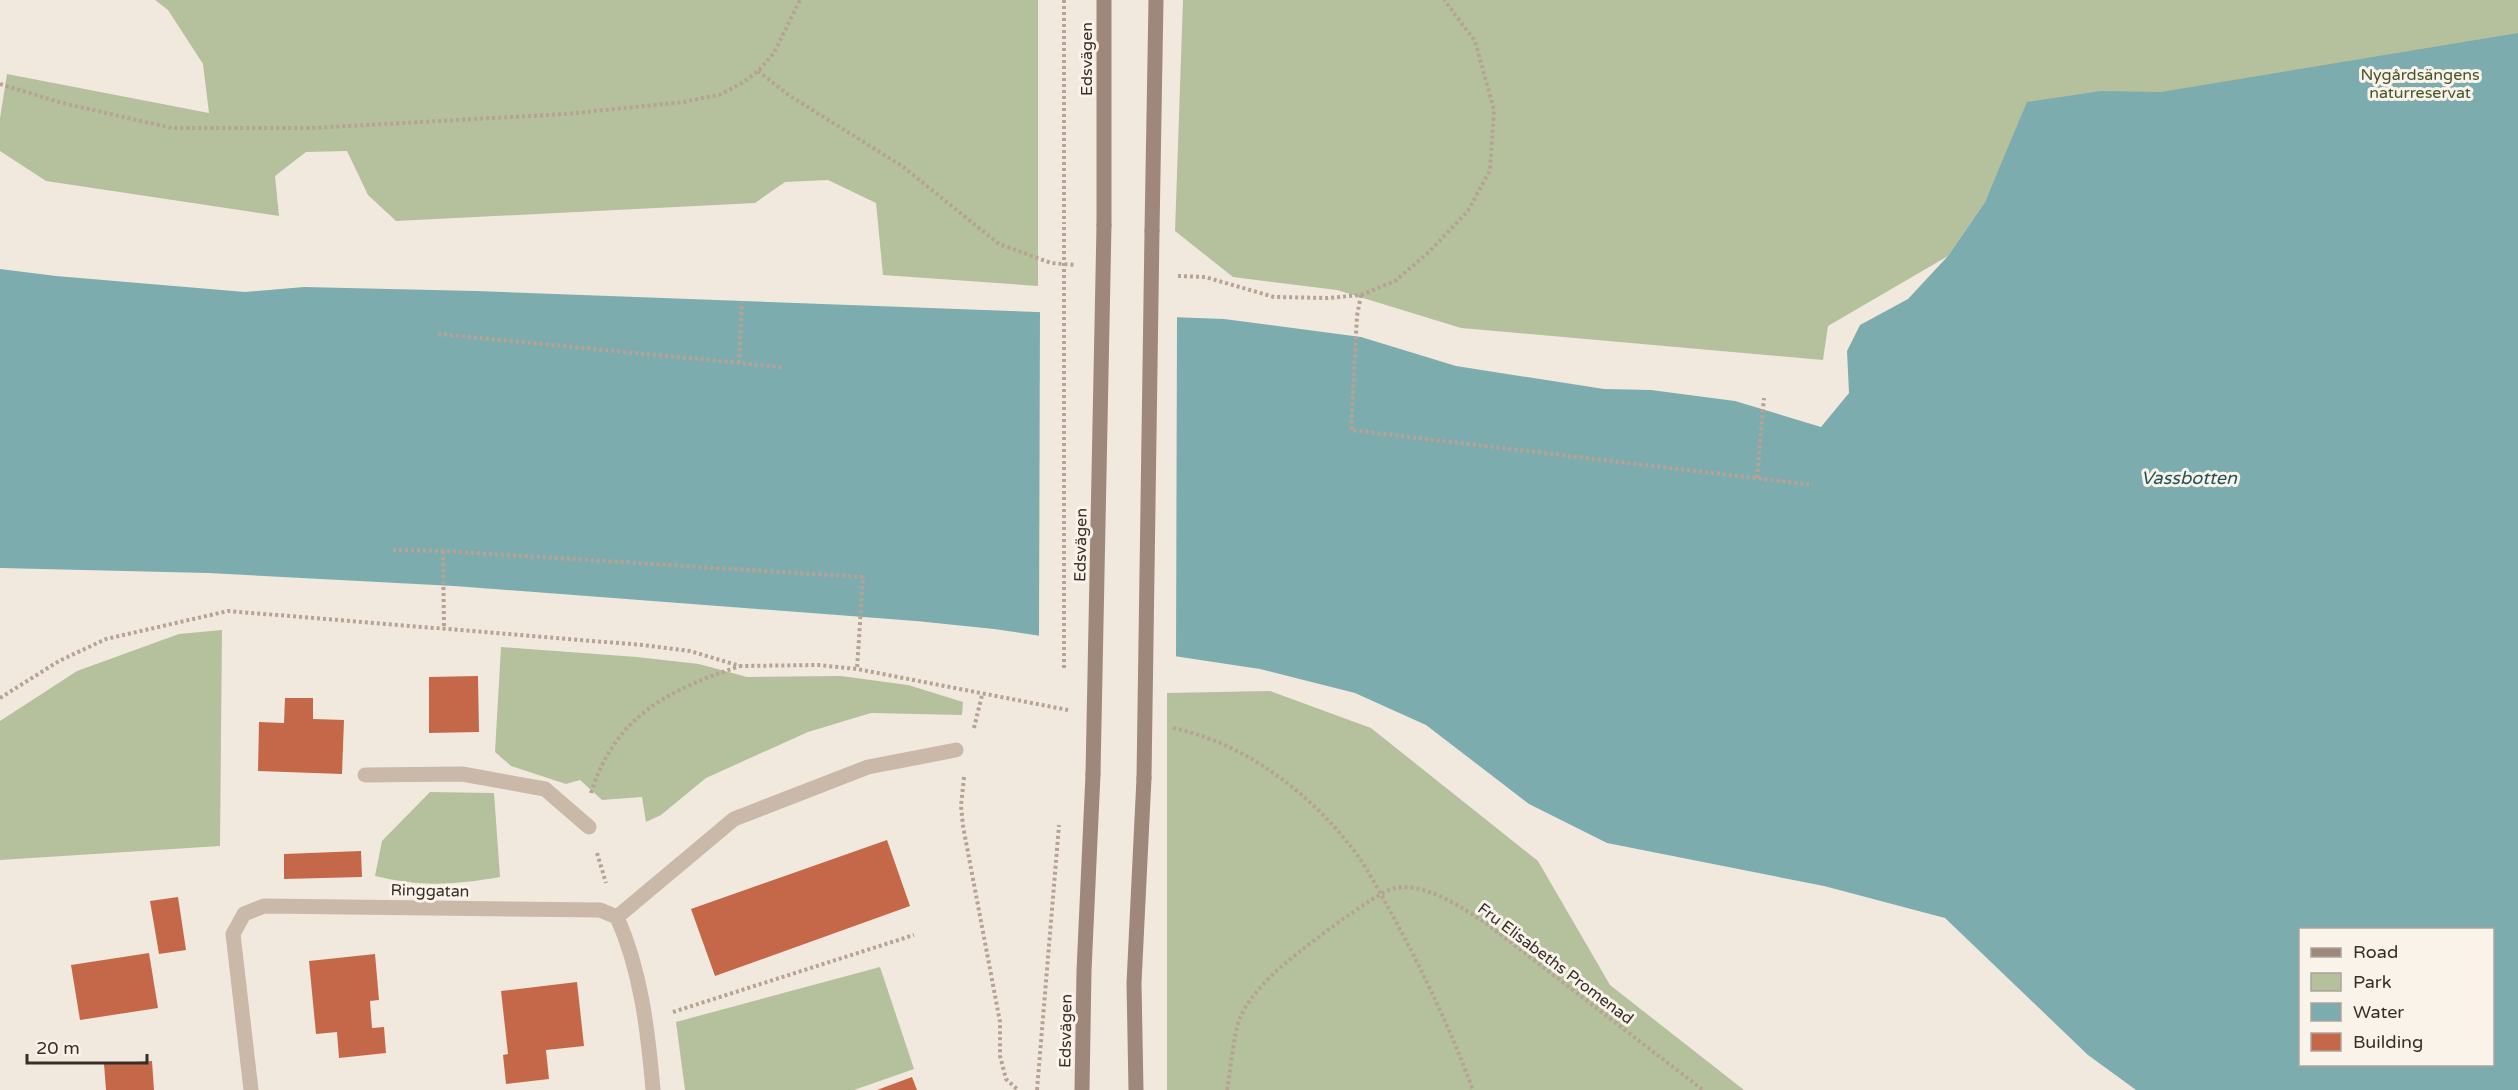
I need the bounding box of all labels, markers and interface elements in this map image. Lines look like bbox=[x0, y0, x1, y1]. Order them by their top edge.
street label: Edsvägen bbox=[1077, 22, 1097, 96]
park label: Nygårdsängens naturreservat bbox=[2360, 65, 2480, 103]
water label: Vassbotten bbox=[2141, 467, 2238, 489]
street label: Edsvägen bbox=[1070, 508, 1092, 582]
street label: Ringgatan bbox=[390, 880, 470, 902]
street label: Fru Elisabeths Promenad bbox=[1474, 899, 1637, 1029]
legend bbox=[2299, 928, 2494, 1066]
text: Road bbox=[2353, 941, 2398, 963]
text: Park bbox=[2353, 971, 2392, 993]
street label: Edsvägen bbox=[1055, 994, 1077, 1068]
text: Water bbox=[2353, 1001, 2404, 1023]
scale bar bbox=[27, 1027, 147, 1065]
text: Building bbox=[2353, 1031, 2423, 1053]
text: 20 m bbox=[36, 1037, 80, 1059]

